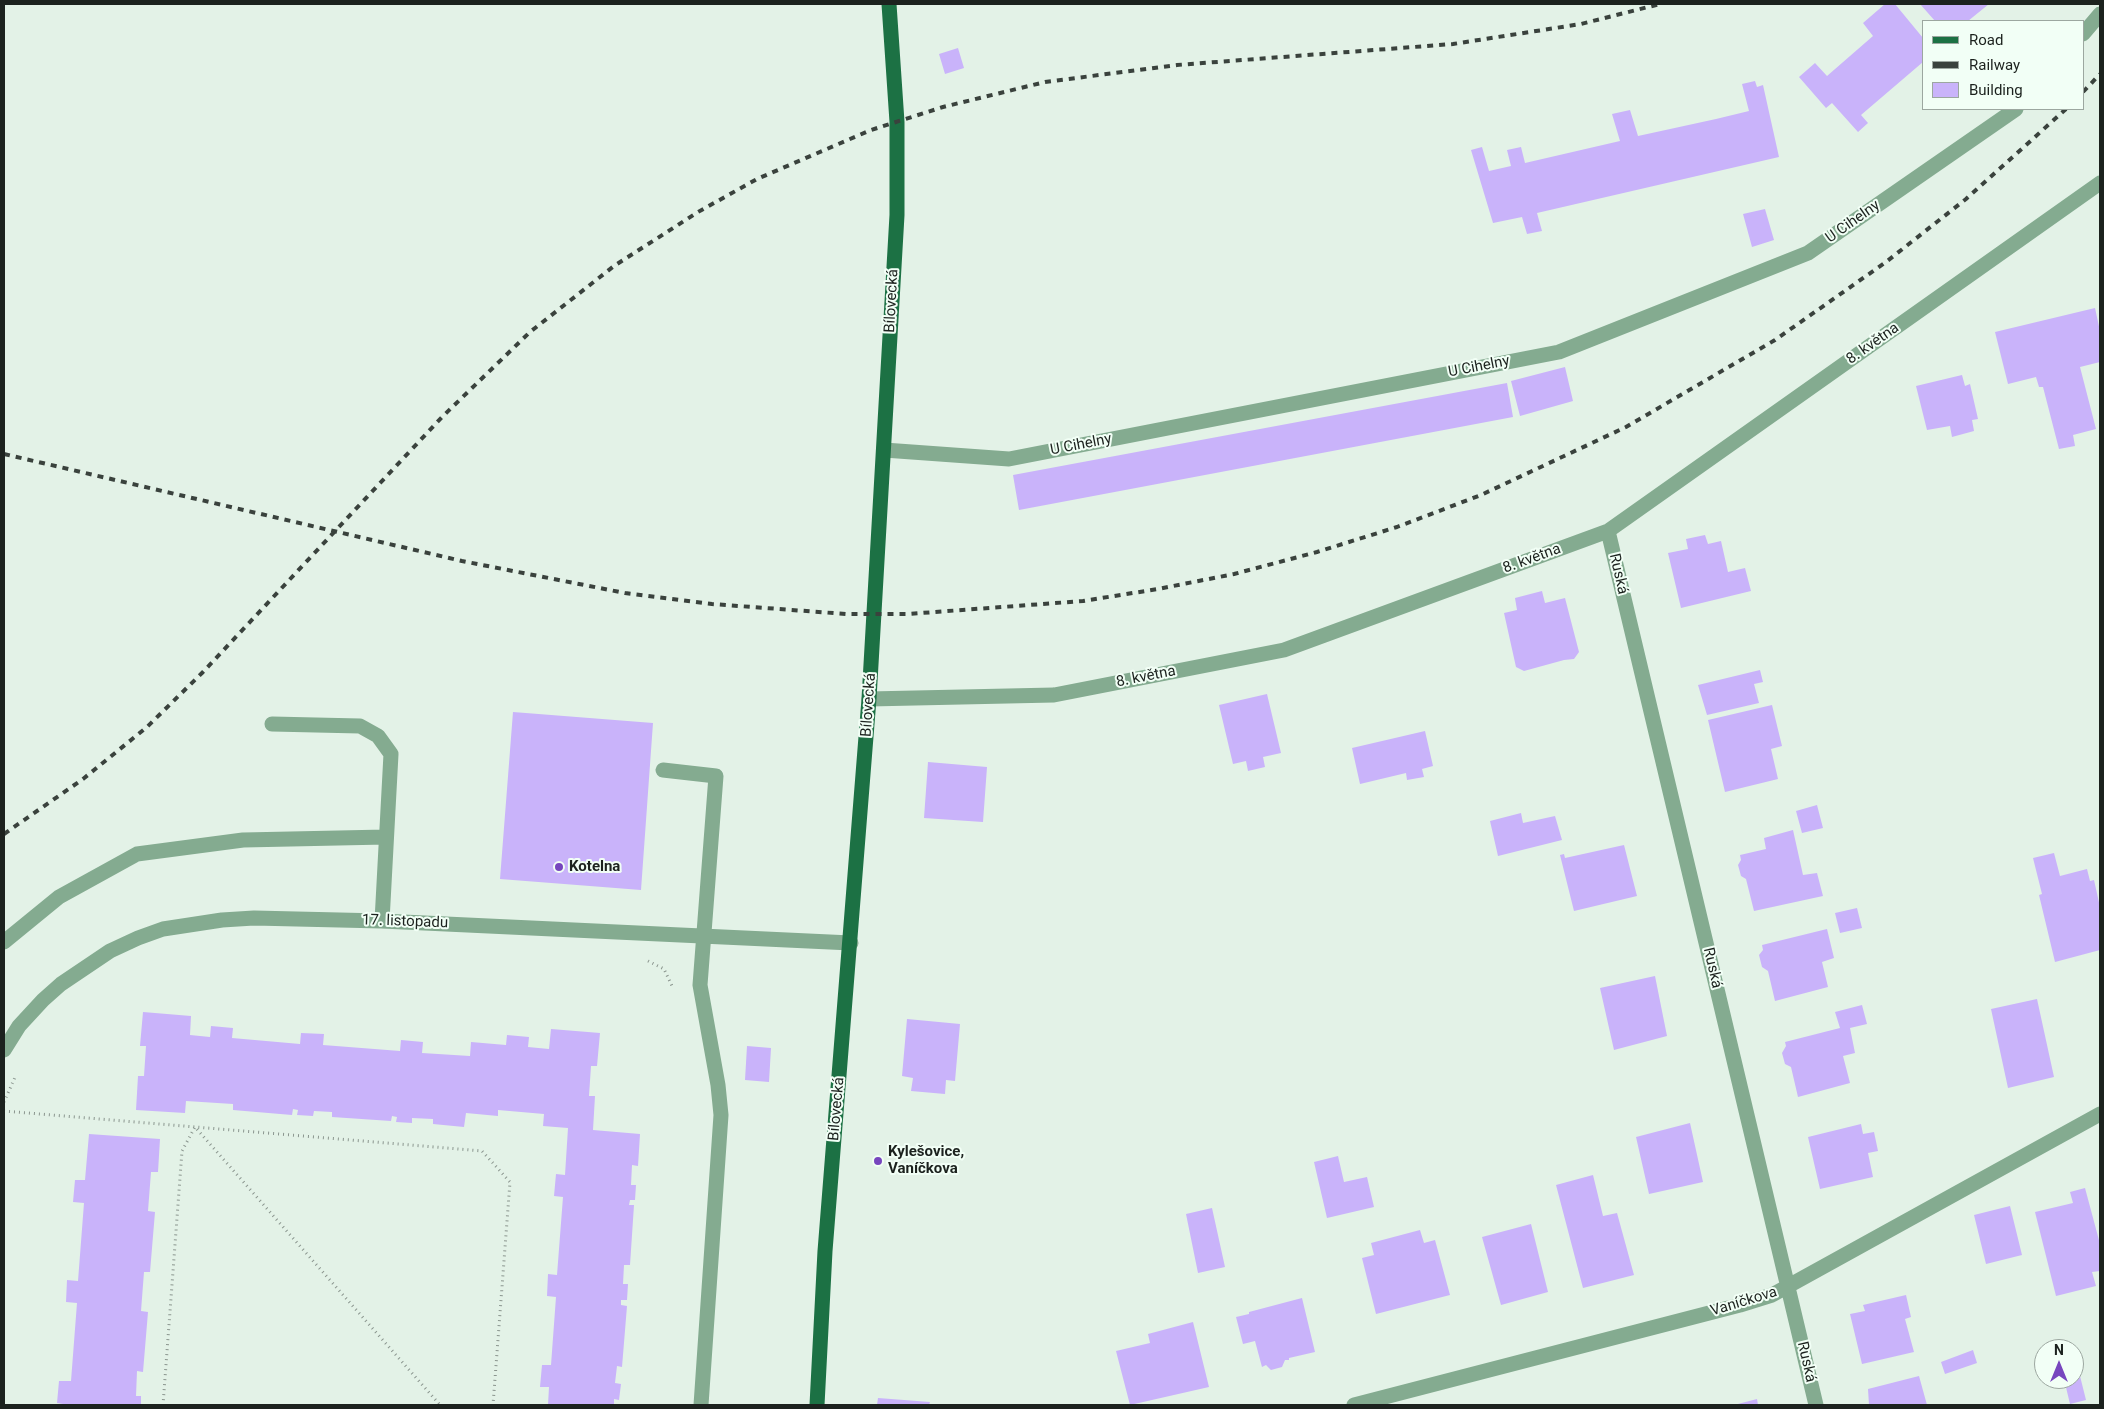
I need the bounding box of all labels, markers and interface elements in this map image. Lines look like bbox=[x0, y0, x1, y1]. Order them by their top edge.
legend bbox=[1922, 20, 2084, 110]
text: Road bbox=[1969, 31, 2003, 49]
text: Railway bbox=[1969, 56, 2020, 74]
text: Building bbox=[1969, 81, 2023, 99]
street label: U Cihelny bbox=[1822, 197, 1884, 247]
street label: Bílovecká bbox=[881, 269, 903, 333]
street label: 8. května bbox=[1843, 319, 1903, 369]
street label: U Cihelny bbox=[1447, 352, 1511, 382]
street label: U Cihelny bbox=[1049, 430, 1113, 460]
street label: 8. května bbox=[1501, 540, 1563, 578]
street label: Ruská bbox=[1605, 552, 1631, 596]
street label: 8. května bbox=[1115, 662, 1177, 692]
street label: Bílovecká bbox=[858, 673, 880, 737]
place label: Kotelna bbox=[569, 858, 620, 876]
marker: Kotelna bbox=[553, 861, 565, 873]
street label: 17. listopadu bbox=[362, 912, 448, 932]
street label: Ruská bbox=[1699, 946, 1725, 990]
street label: Bílovecká bbox=[825, 1076, 849, 1142]
place label: Kylešovice, Vaníčkova bbox=[888, 1143, 964, 1178]
marker: Kylešovice, Vaníčkova bbox=[872, 1155, 884, 1167]
street label: Vaníčkova bbox=[1709, 1283, 1779, 1321]
north arrow bbox=[2034, 1339, 2084, 1389]
street label: Ruská bbox=[1793, 1340, 1819, 1384]
text: N bbox=[2054, 1342, 2064, 1358]

